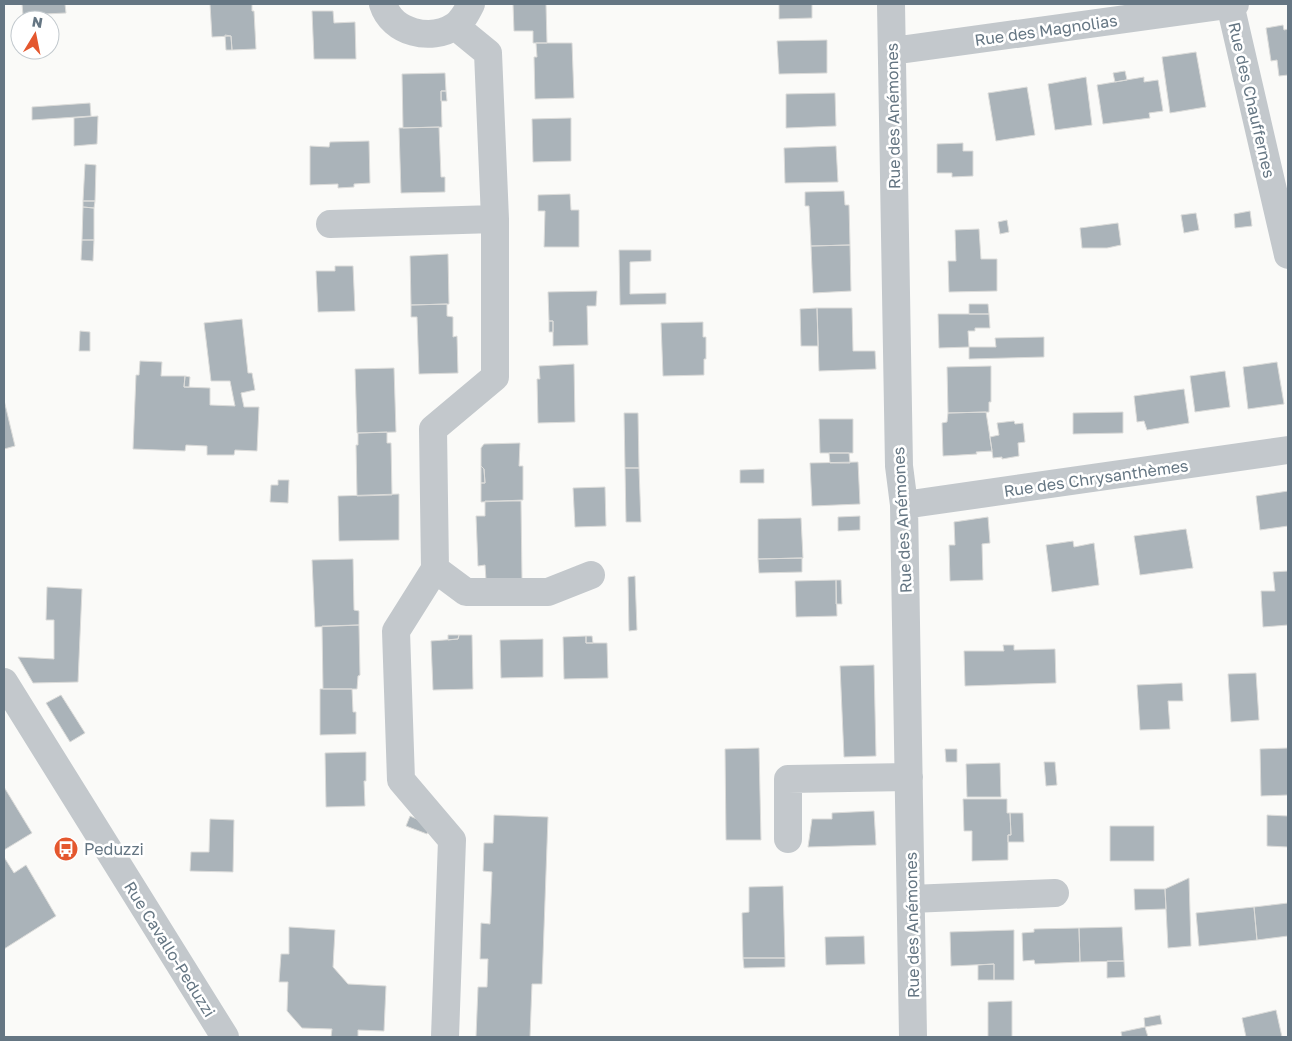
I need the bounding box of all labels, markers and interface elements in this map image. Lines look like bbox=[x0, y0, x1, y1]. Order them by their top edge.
north arrow bbox=[10, 10, 60, 60]
street label: Rue des Magnolias bbox=[973, 10, 1119, 50]
text: N bbox=[31, 12, 44, 31]
street label: Rue des Chauffernes bbox=[1224, 20, 1280, 180]
street label: Rue des Anémones bbox=[882, 43, 904, 189]
street label: Rue des Anémones bbox=[888, 446, 916, 594]
street label: Rue des Chrysanthèmes bbox=[1002, 455, 1190, 501]
bus stop icon: Peduzzi bbox=[53, 836, 79, 862]
place label: Peduzzi bbox=[84, 839, 144, 859]
street label: Rue des Anémones bbox=[901, 852, 923, 998]
street label: Rue Cavallo-Peduzzi bbox=[120, 877, 220, 1021]

